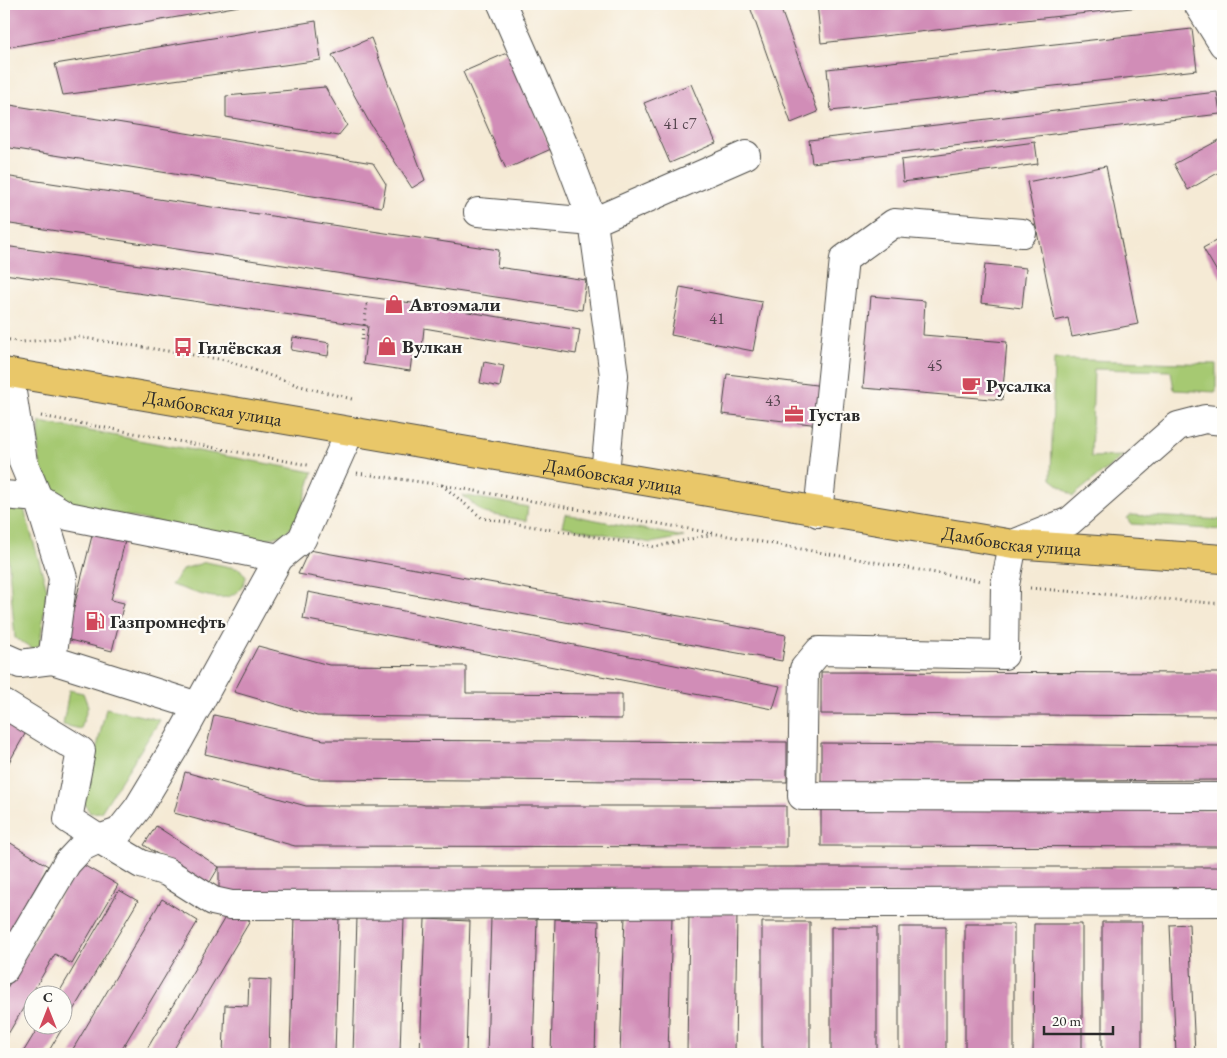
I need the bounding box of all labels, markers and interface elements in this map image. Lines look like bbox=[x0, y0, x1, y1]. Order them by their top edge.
house number: 41 с7 bbox=[664, 113, 697, 134]
place label: Автоэмали bbox=[408, 292, 501, 317]
shop icon: Автоэмали bbox=[383, 293, 405, 315]
house number: 41 bbox=[709, 308, 725, 329]
place label: Вулкан bbox=[402, 334, 462, 359]
place label: Гилёвская bbox=[198, 335, 282, 360]
shop icon: Вулкан bbox=[376, 335, 398, 357]
bus stop icon: Гилёвская bbox=[172, 336, 194, 358]
house number: 45 bbox=[927, 355, 943, 376]
place label: Русалка bbox=[986, 373, 1052, 398]
cafe icon: Русалка bbox=[960, 374, 982, 396]
street label: Дамбовская улица bbox=[142, 384, 284, 432]
house number: 43 bbox=[765, 390, 781, 411]
place label: Густав bbox=[809, 402, 860, 427]
office icon: Густав bbox=[783, 403, 805, 425]
street label: Дамбовская улица bbox=[542, 452, 685, 500]
street label: Дамбовская улица bbox=[940, 520, 1083, 562]
place label: Газпромнефть bbox=[110, 609, 226, 634]
fuel station icon: Газпромнефть bbox=[84, 610, 106, 632]
north arrow bbox=[22, 986, 72, 1036]
text: С bbox=[43, 988, 53, 1006]
scale bar bbox=[1044, 1003, 1113, 1035]
text: 20 m bbox=[1052, 1011, 1081, 1030]

